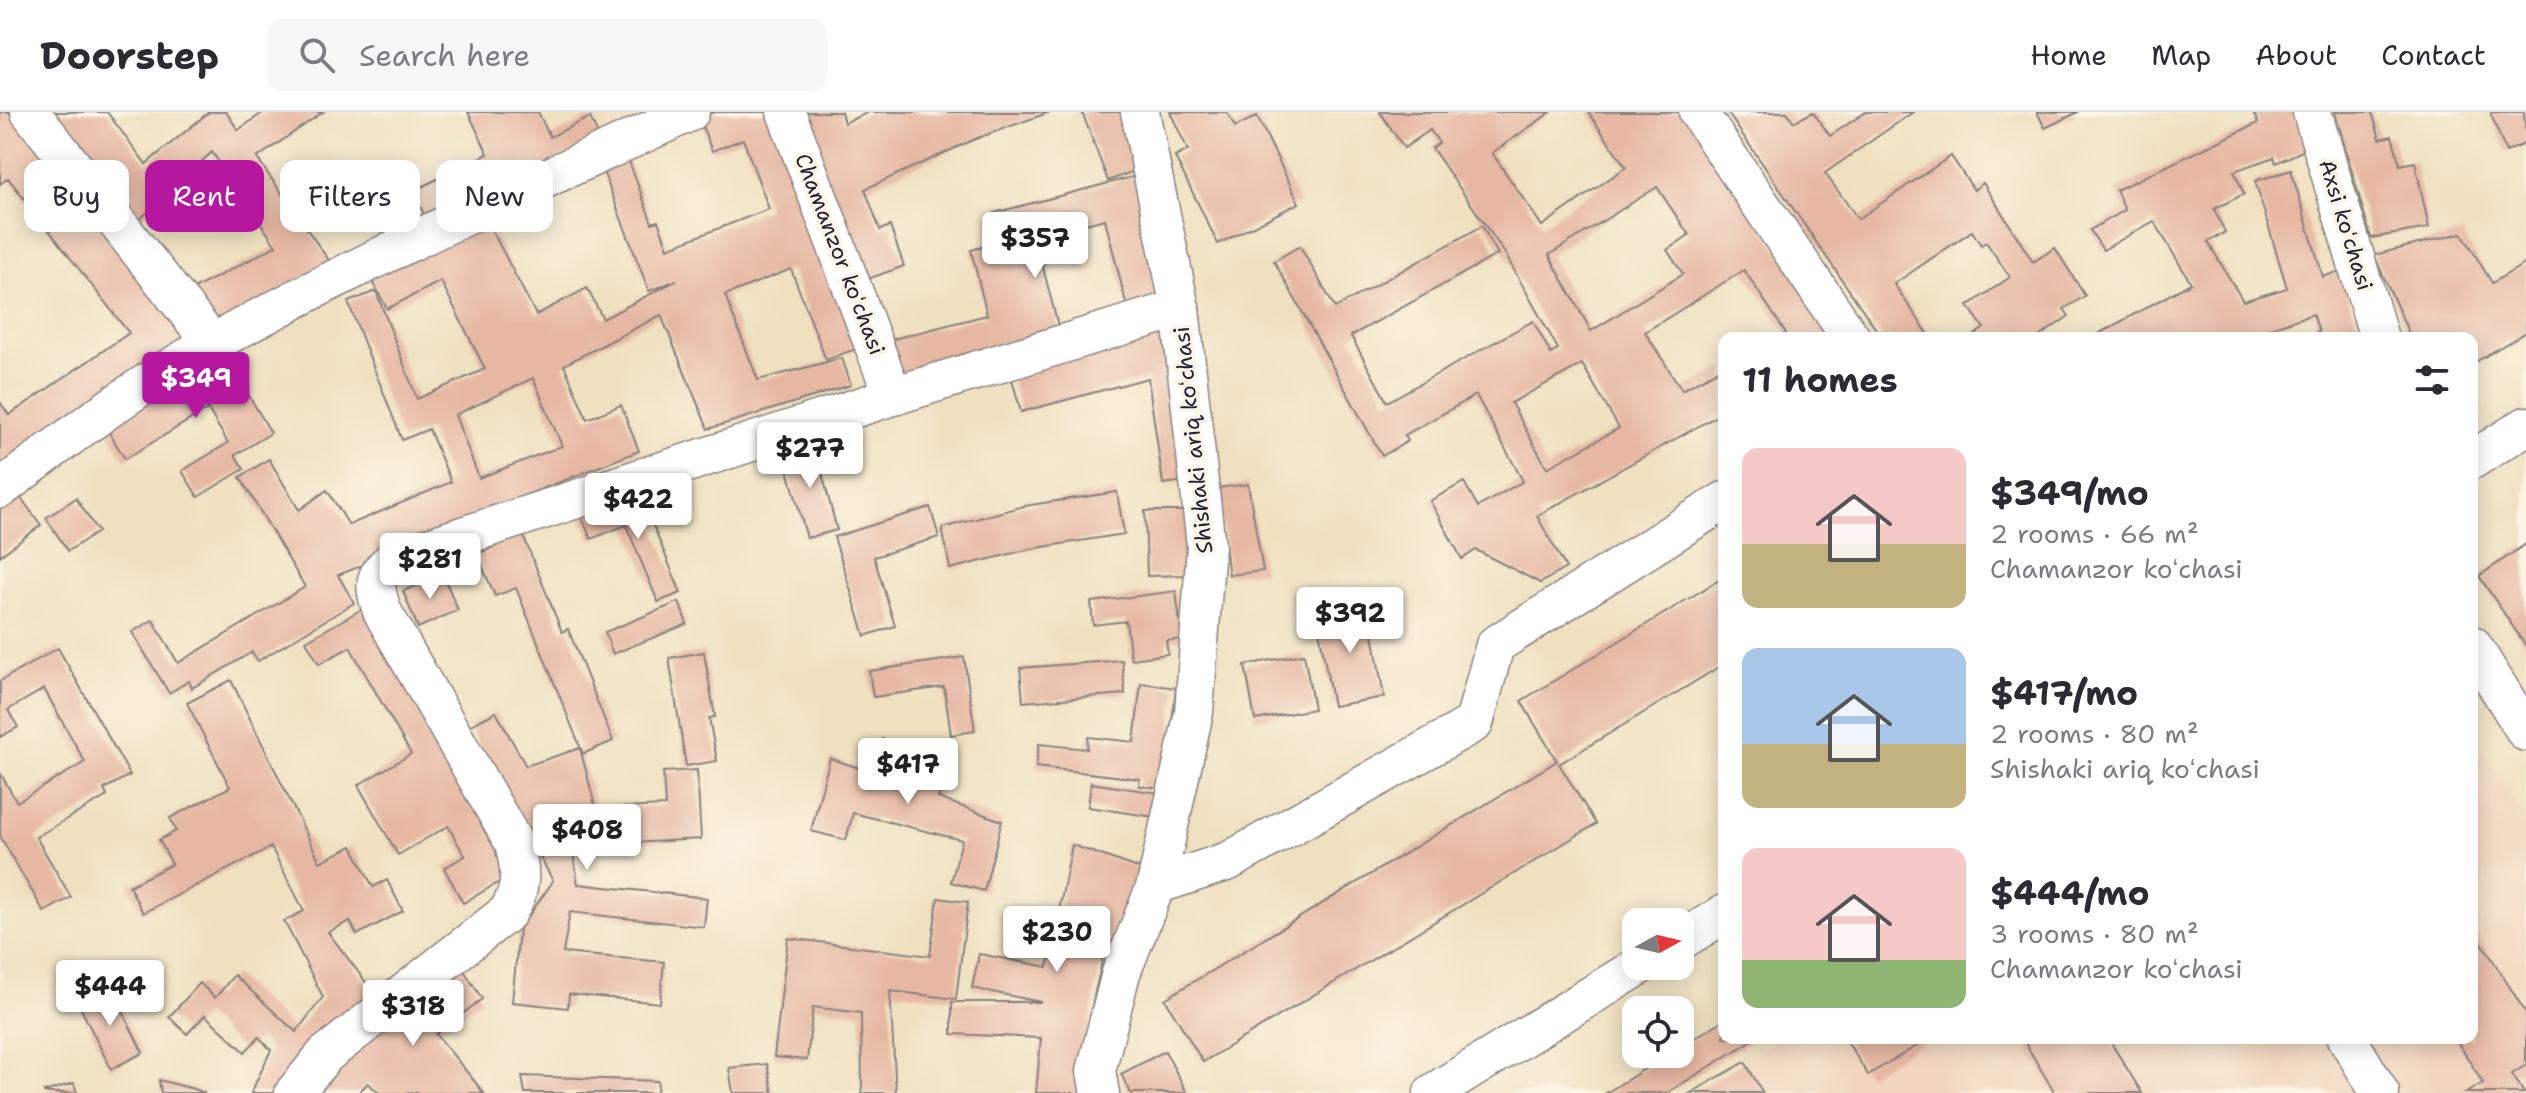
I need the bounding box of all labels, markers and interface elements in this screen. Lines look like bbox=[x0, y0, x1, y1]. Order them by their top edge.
search box bbox=[267, 19, 827, 91]
text: Doorstep bbox=[40, 30, 219, 81]
icon: search bbox=[295, 33, 339, 77]
text: Search here bbox=[359, 35, 530, 76]
text: Home bbox=[2030, 36, 2107, 74]
text: Map bbox=[2151, 36, 2211, 74]
text: About bbox=[2255, 36, 2337, 74]
text: Contact bbox=[2381, 36, 2486, 74]
street label: Chamanzor koʻchasi bbox=[788, 149, 892, 359]
street label: Axsi koʻchasi bbox=[2312, 156, 2380, 294]
chip: Buy bbox=[24, 160, 129, 232]
chip: Rent bbox=[145, 160, 264, 232]
chip: Filters bbox=[280, 160, 420, 232]
chip: New bbox=[436, 160, 553, 232]
pin: $357 bbox=[988, 212, 1082, 280]
text: $357 bbox=[1000, 220, 1070, 255]
street label: Shishaki ariq koʻchasi bbox=[1167, 325, 1219, 555]
pin: $349 bbox=[149, 352, 243, 420]
text: 11 homes bbox=[1742, 357, 1898, 403]
icon: filters bbox=[2410, 358, 2454, 402]
text: $349 bbox=[160, 360, 232, 395]
pin: $277 bbox=[763, 422, 857, 490]
text: $277 bbox=[775, 430, 845, 465]
text: $349/mo bbox=[1990, 470, 2149, 516]
pin: $422 bbox=[591, 473, 685, 541]
icon: home bbox=[1806, 480, 1902, 576]
text: $422 bbox=[603, 481, 673, 516]
text: 2 rooms · 66 m² bbox=[1990, 516, 2199, 551]
pin: $281 bbox=[383, 533, 477, 601]
text: $281 bbox=[398, 541, 462, 576]
text: Chamanzor koʻchasi bbox=[1990, 551, 2243, 586]
pin: $392 bbox=[1303, 587, 1397, 655]
text: $392 bbox=[1314, 595, 1386, 630]
text: $417/mo bbox=[1990, 670, 2138, 716]
icon: home bbox=[1806, 680, 1902, 776]
text: 2 rooms · 80 m² bbox=[1990, 716, 2199, 751]
pin: $417 bbox=[861, 738, 955, 806]
text: $417 bbox=[876, 746, 940, 781]
text: Shishaki ariq koʻchasi bbox=[1990, 751, 2260, 786]
pin: $408 bbox=[540, 804, 634, 872]
text: $408 bbox=[551, 812, 623, 847]
text: $444/mo bbox=[1990, 870, 2150, 916]
icon: home bbox=[1806, 880, 1902, 976]
pin: $230 bbox=[1010, 906, 1104, 974]
north arrow bbox=[1622, 908, 1694, 980]
map controls bbox=[1622, 908, 1694, 1068]
text: $230 bbox=[1021, 914, 1093, 949]
text: 3 rooms · 80 m² bbox=[1990, 916, 2199, 951]
text: Chamanzor koʻchasi bbox=[1990, 951, 2243, 986]
pin: $444 bbox=[63, 960, 157, 1028]
text: $444 bbox=[74, 968, 146, 1003]
pin: $318 bbox=[366, 980, 460, 1048]
text: $318 bbox=[381, 988, 445, 1023]
button: locate bbox=[1622, 996, 1694, 1068]

